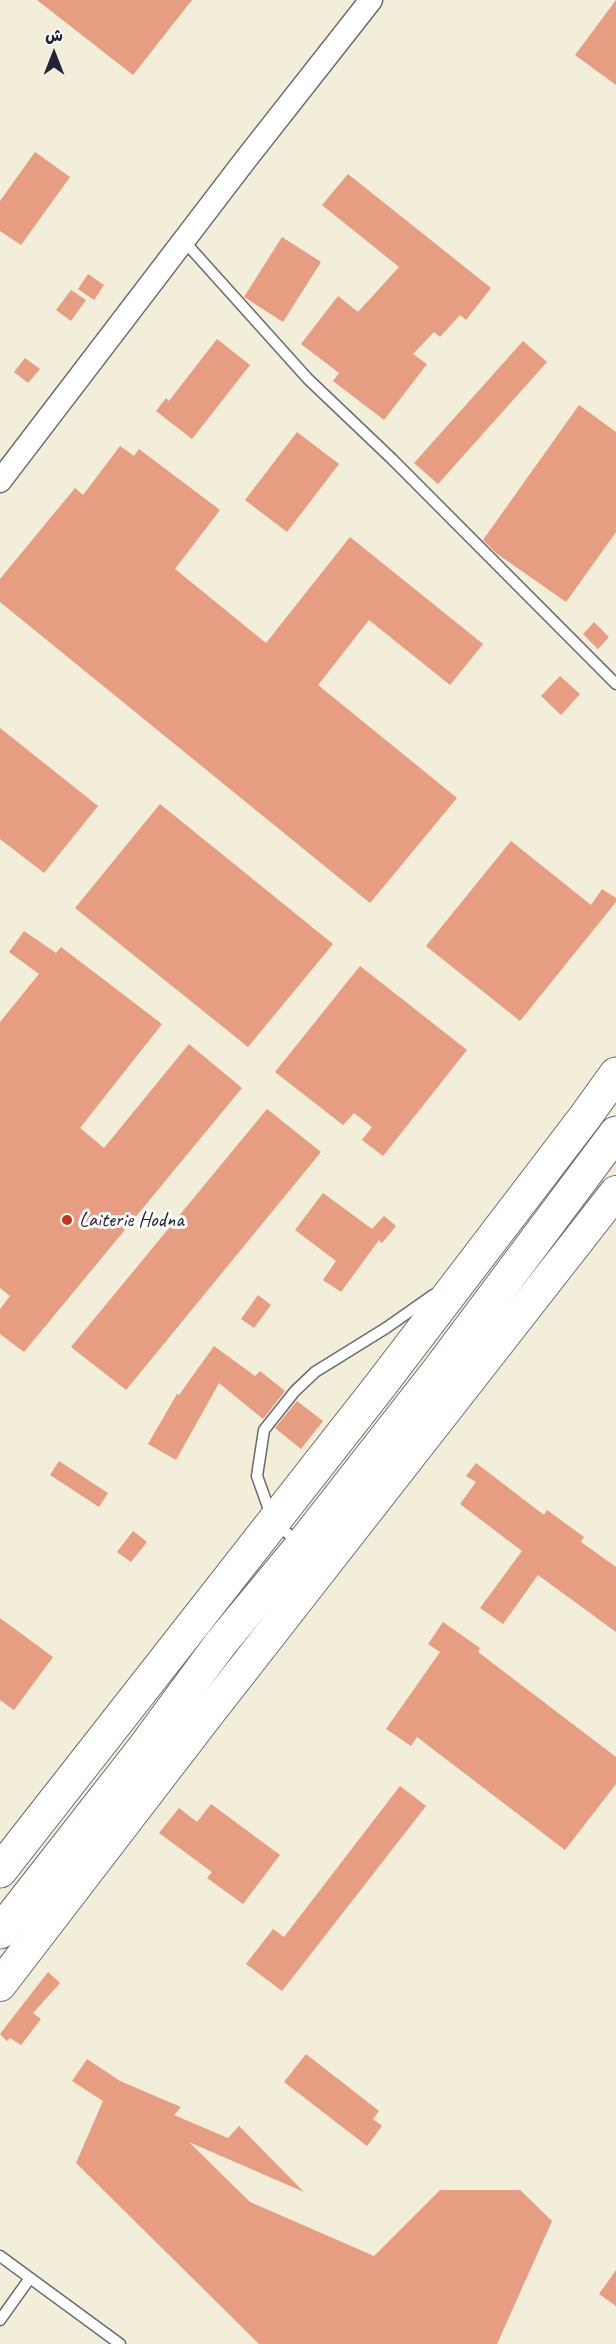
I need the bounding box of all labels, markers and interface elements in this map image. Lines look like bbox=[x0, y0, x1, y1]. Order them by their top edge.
north arrow bbox=[24, 24, 84, 84]
text: ش bbox=[45, 26, 63, 46]
place label: Laiterie Hodna bbox=[79, 1207, 184, 1233]
marker: Laiterie Hodna bbox=[60, 1213, 74, 1227]

